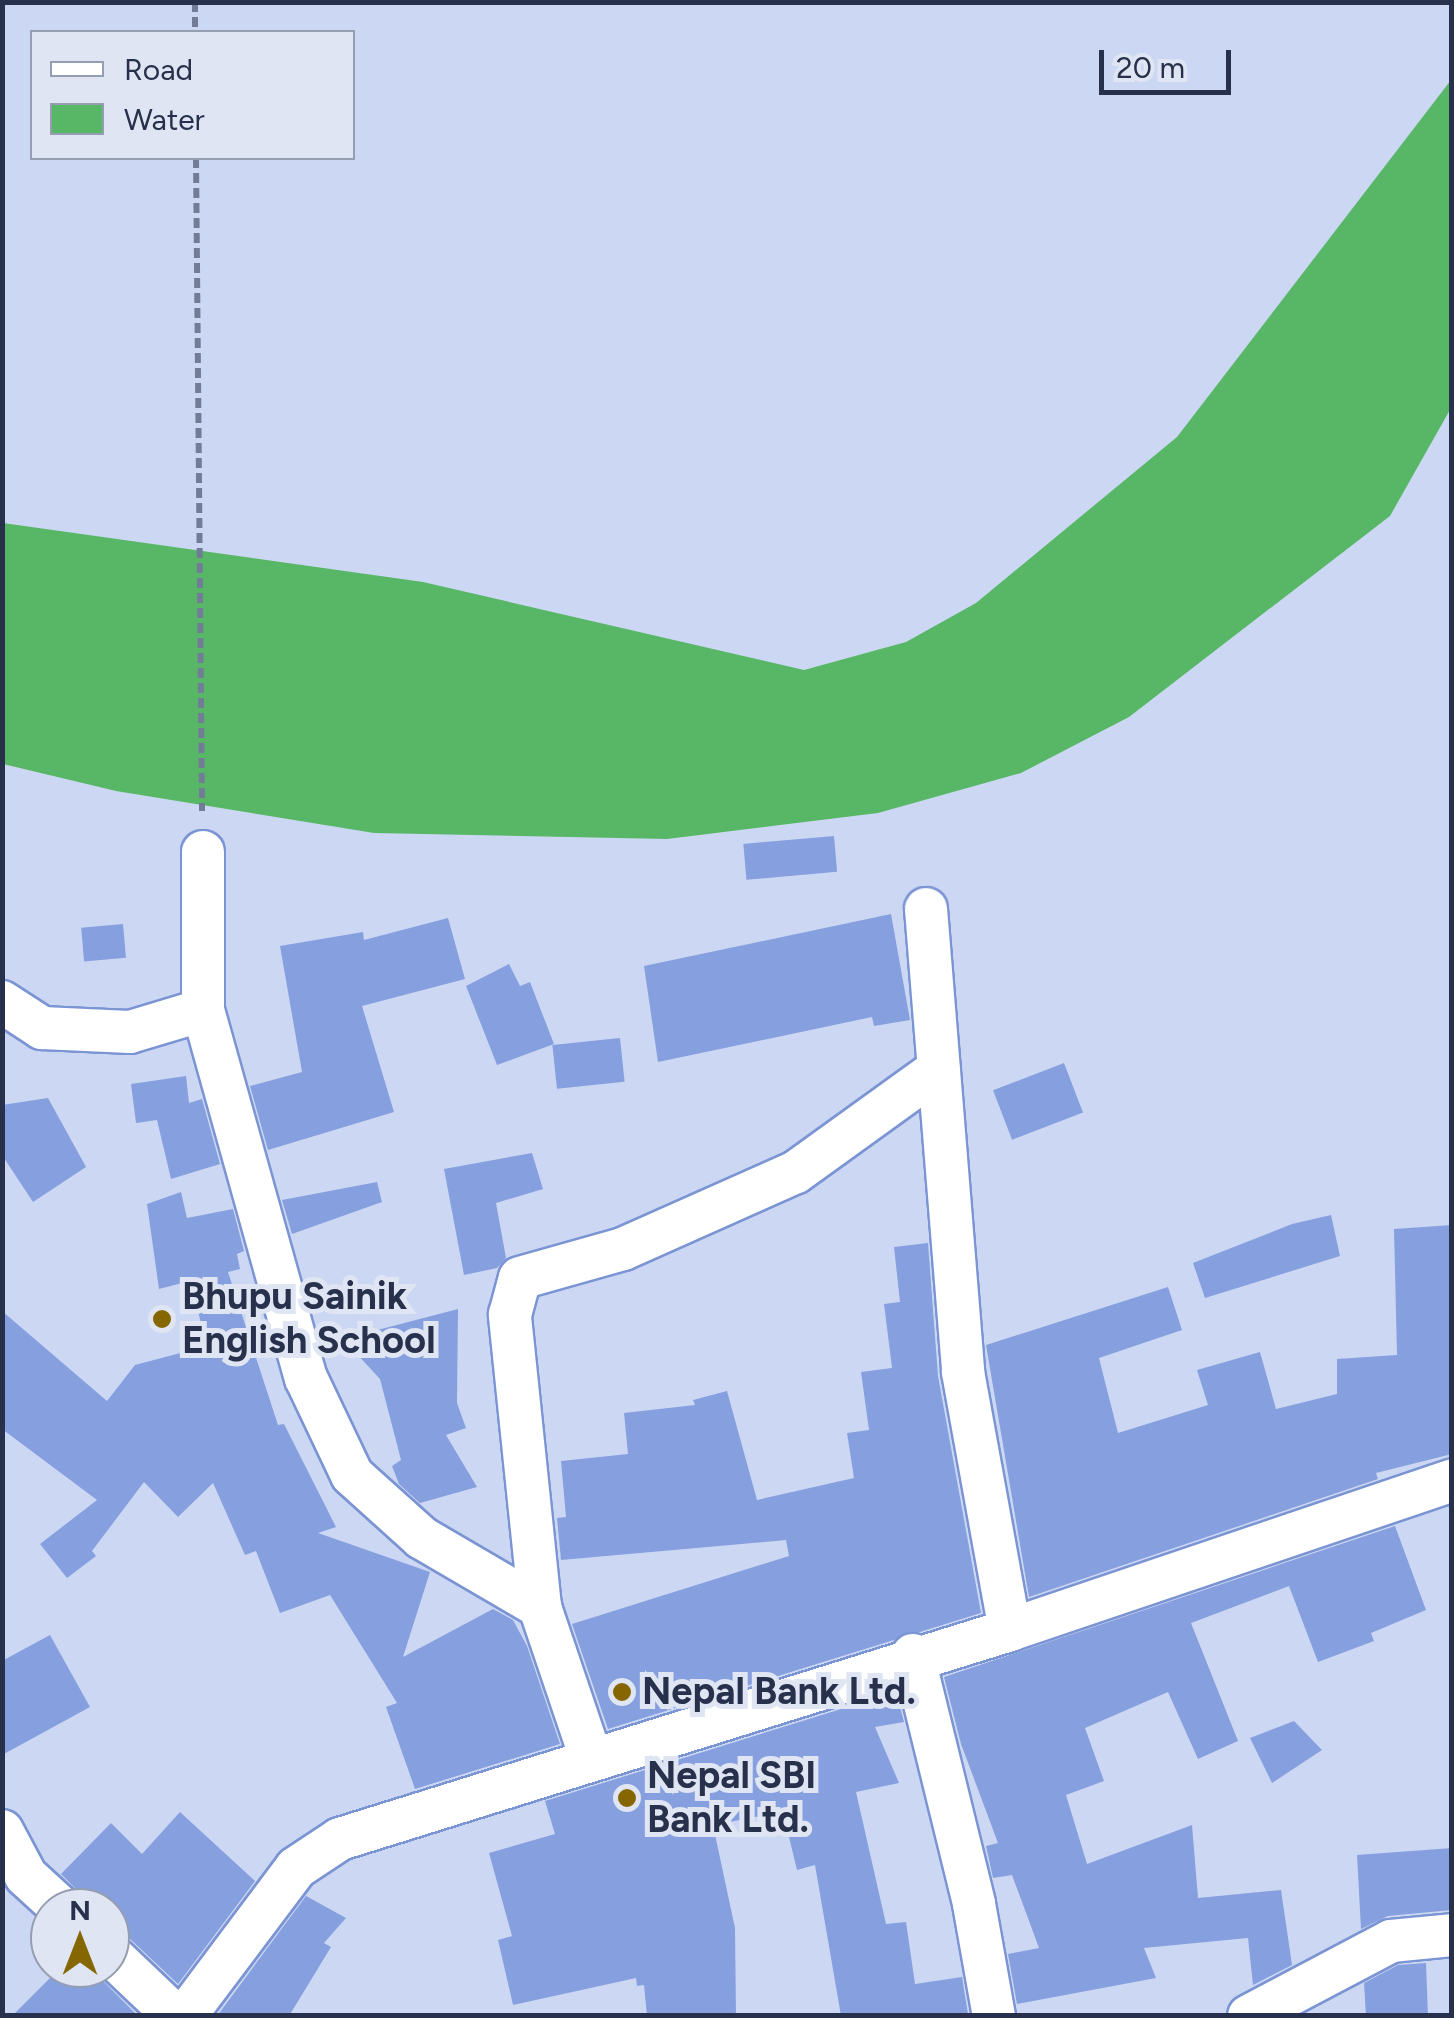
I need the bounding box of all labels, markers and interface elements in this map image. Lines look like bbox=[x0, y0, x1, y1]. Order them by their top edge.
legend bbox=[30, 30, 355, 160]
scale bar bbox=[1104, 30, 1236, 92]
text: 20 m bbox=[1116, 49, 1185, 86]
text: Road bbox=[124, 51, 193, 88]
text: Water bbox=[124, 101, 205, 138]
place label: Bhupu Sainik English School bbox=[182, 1274, 435, 1364]
marker: Bhupu Sainik English School bbox=[151, 1308, 173, 1330]
place label: Nepal Bank Ltd. bbox=[642, 1669, 916, 1715]
marker: Nepal Bank Ltd. bbox=[611, 1681, 633, 1703]
place label: Nepal SBI Bank Ltd. bbox=[647, 1753, 816, 1842]
marker: Nepal SBI Bank Ltd. bbox=[616, 1787, 638, 1809]
north arrow bbox=[30, 1888, 130, 1988]
text: N bbox=[69, 1893, 91, 1927]

